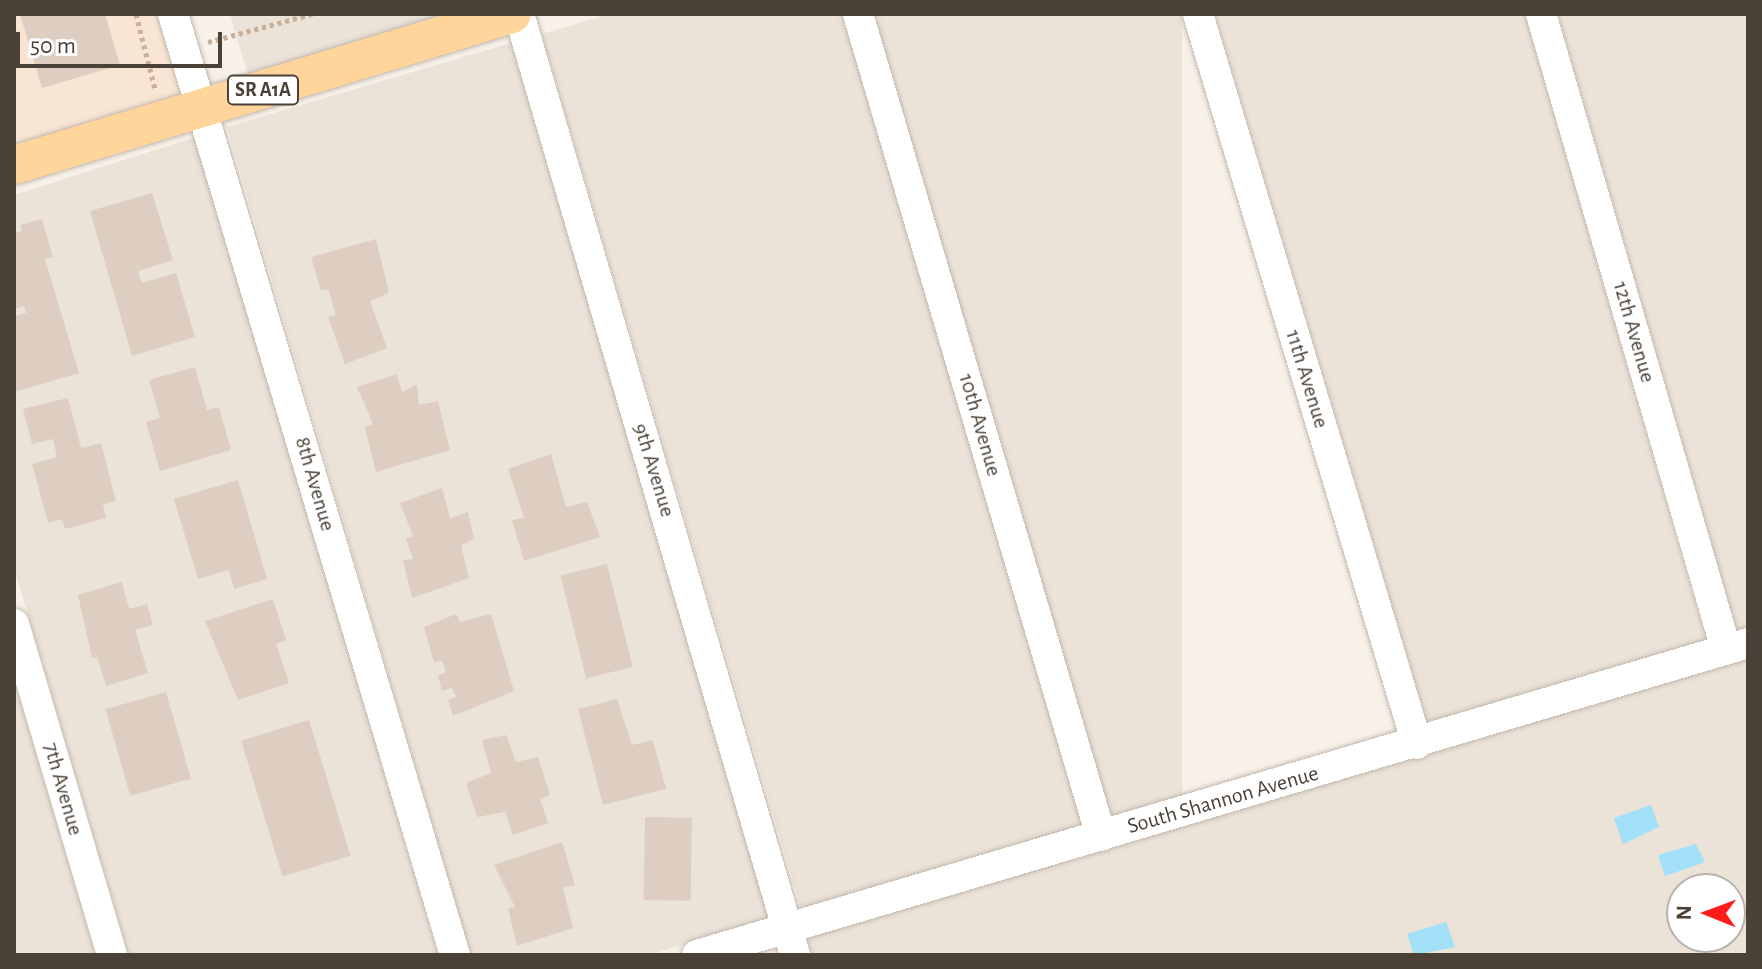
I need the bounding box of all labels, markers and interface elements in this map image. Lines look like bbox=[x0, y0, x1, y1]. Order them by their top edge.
scale bar bbox=[20, 16, 226, 66]
text: 50 m bbox=[30, 34, 76, 58]
road number: SR A1A bbox=[227, 74, 299, 106]
street label: 12th Avenue bbox=[1607, 278, 1661, 386]
street label: 11th Avenue bbox=[1280, 327, 1334, 431]
street label: 10th Avenue bbox=[953, 371, 1007, 479]
street label: 9th Avenue bbox=[627, 420, 681, 520]
street label: 8th Avenue bbox=[289, 434, 341, 534]
street label: 7th Avenue bbox=[37, 740, 89, 838]
street label: South Shannon Avenue bbox=[1124, 760, 1322, 840]
north arrow bbox=[1666, 873, 1746, 953]
text: N bbox=[1673, 905, 1695, 920]

